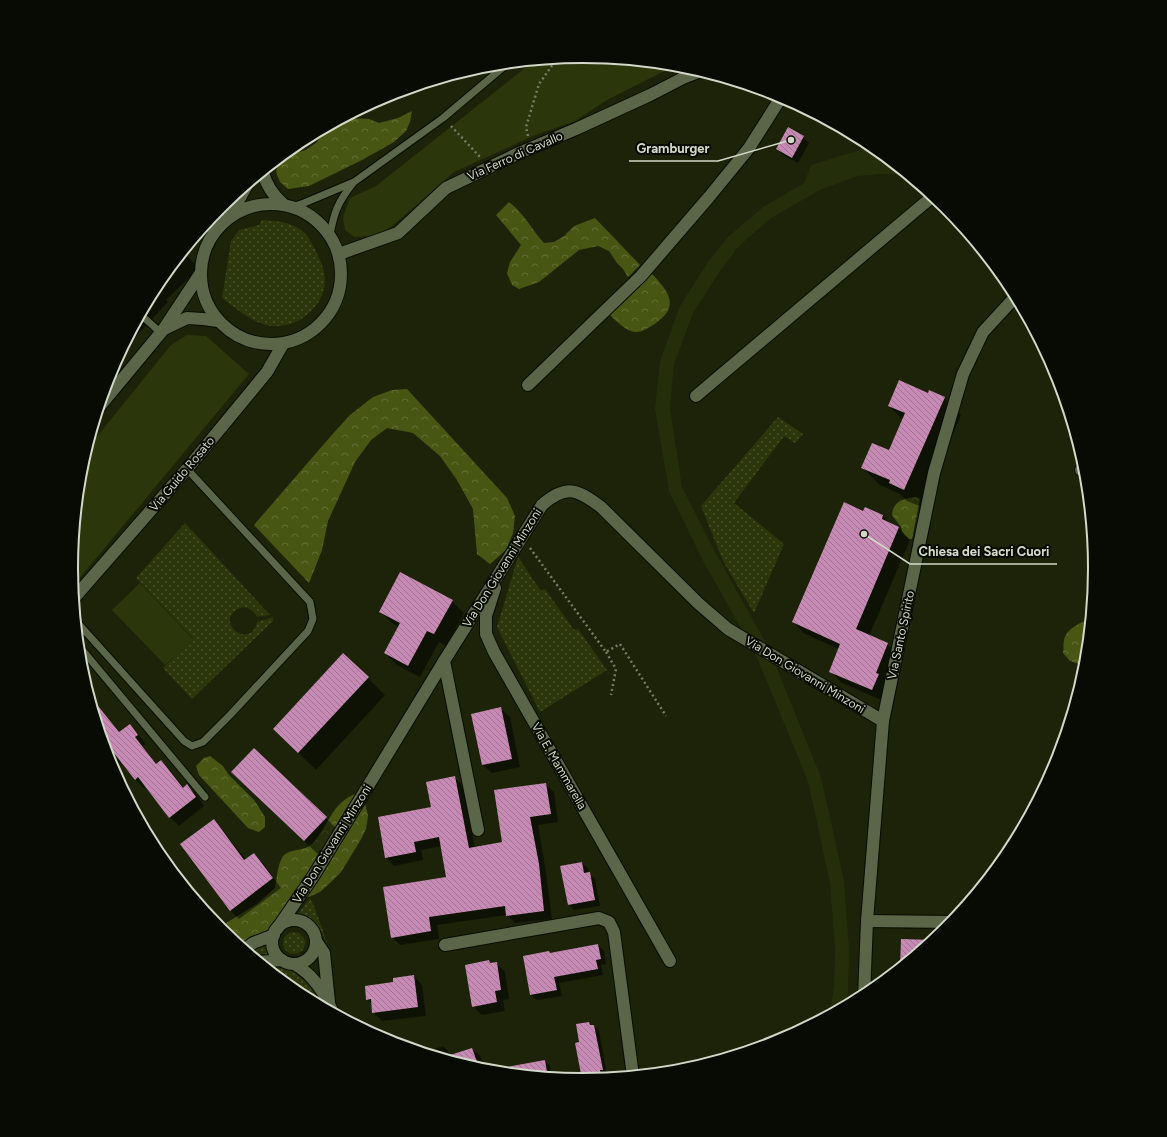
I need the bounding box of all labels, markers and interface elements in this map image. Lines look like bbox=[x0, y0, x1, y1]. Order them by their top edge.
street label: Via Ferro di Cavallo bbox=[465, 129, 565, 183]
callout: Gramburger bbox=[629, 136, 718, 161]
text: Gramburger bbox=[637, 141, 709, 156]
street label: Via Guido Rosato bbox=[147, 434, 217, 514]
street label: Via Don Giovanni Minzoni bbox=[460, 506, 544, 630]
callout: Chiesa dei Sacri Cuori bbox=[910, 539, 1057, 564]
text: Chiesa dei Sacri Cuori bbox=[918, 544, 1050, 559]
street label: Via Santo Spirito bbox=[885, 589, 917, 681]
street label: Via Don Giovanni Minzoni bbox=[743, 634, 867, 716]
street label: Via E. Mammarella bbox=[529, 720, 589, 812]
street label: Via Don Giovanni Minzoni bbox=[290, 782, 374, 906]

